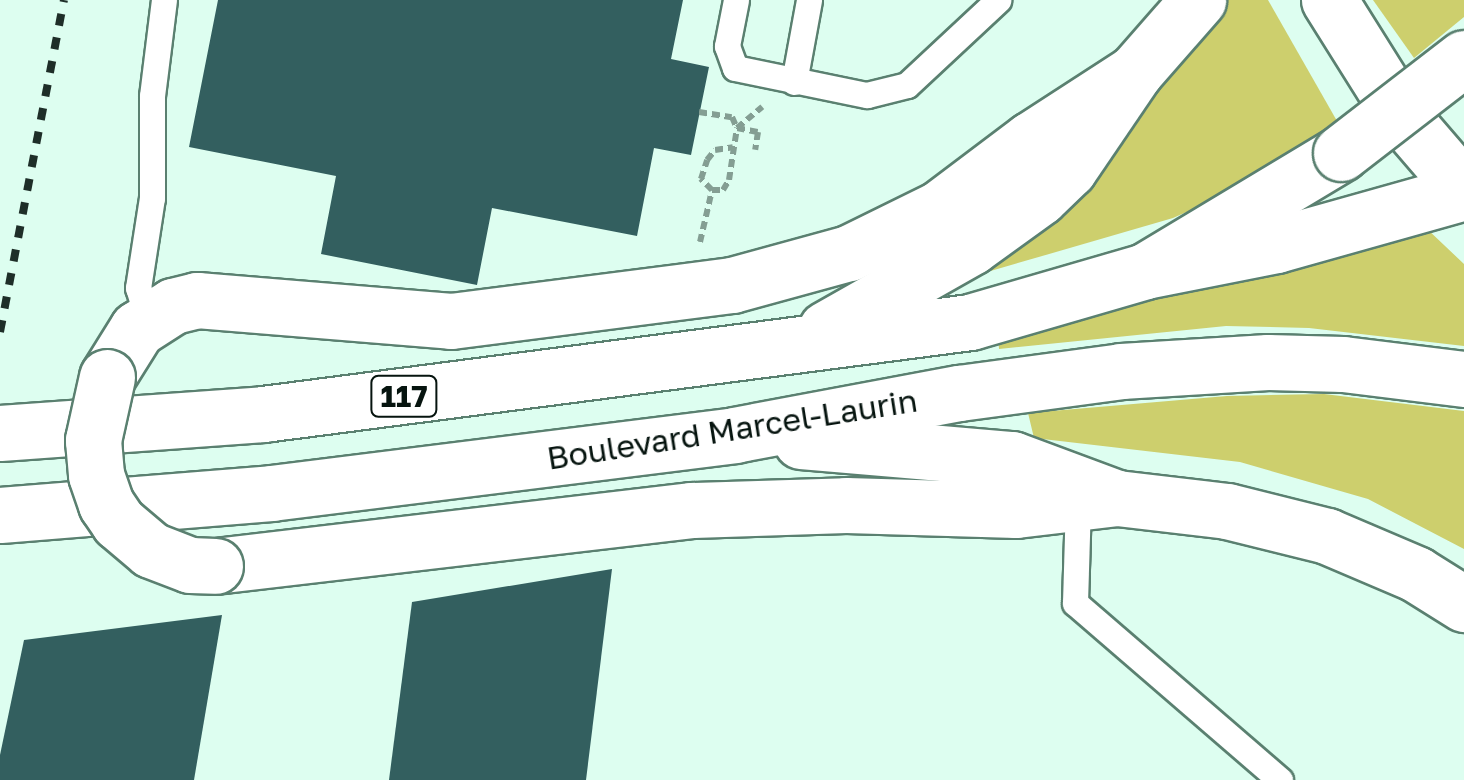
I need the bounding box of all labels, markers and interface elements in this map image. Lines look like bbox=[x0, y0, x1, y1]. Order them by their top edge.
road number: 117 bbox=[369, 371, 439, 421]
street label: Boulevard Marcel-Laurin bbox=[544, 381, 920, 477]

